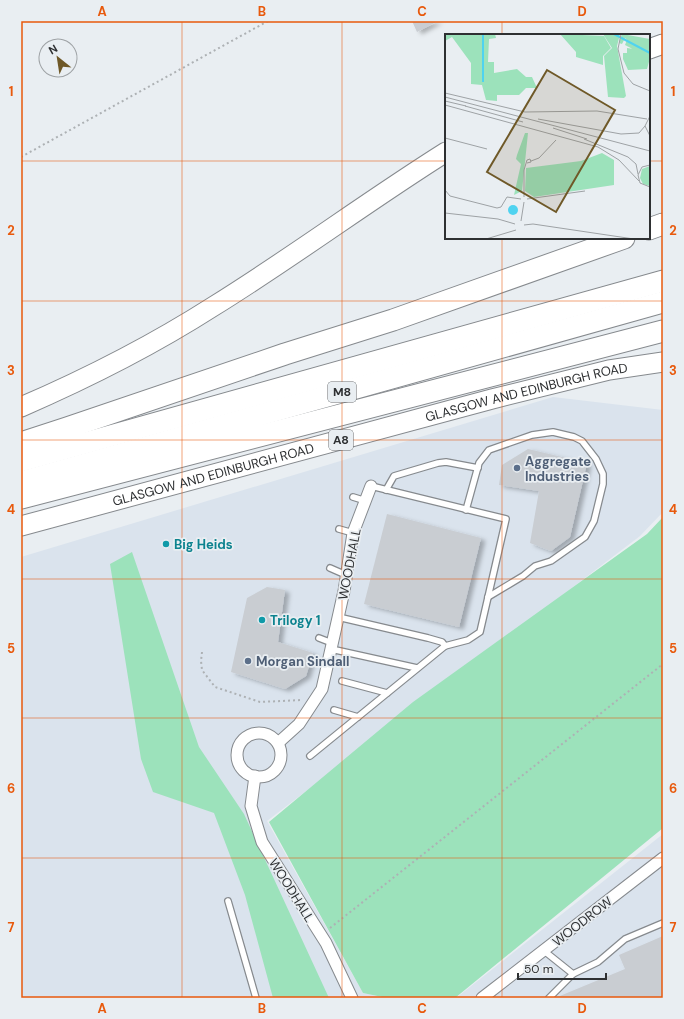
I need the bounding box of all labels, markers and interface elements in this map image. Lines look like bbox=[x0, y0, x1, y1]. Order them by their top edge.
text: A bbox=[97, 3, 107, 20]
text: B bbox=[258, 3, 266, 20]
text: C bbox=[417, 3, 427, 20]
text: D bbox=[577, 3, 587, 20]
inset map bbox=[445, 34, 650, 239]
north arrow bbox=[38, 38, 78, 78]
text: N bbox=[46, 41, 60, 57]
text: 1 bbox=[9, 83, 13, 100]
text: 1 bbox=[671, 83, 675, 100]
text: 2 bbox=[7, 222, 15, 239]
text: 2 bbox=[669, 222, 677, 239]
street label: GLASGOW AND EDINBURGH ROAD bbox=[423, 359, 629, 426]
text: 3 bbox=[7, 362, 15, 379]
text: 3 bbox=[669, 362, 677, 379]
road number: M8 bbox=[328, 382, 356, 402]
road number: A8 bbox=[329, 430, 353, 450]
street label: GLASGOW AND EDINBURGH ROAD bbox=[111, 439, 316, 510]
place label: Aggregate Industries bbox=[525, 453, 591, 485]
marker: Aggregate Industries bbox=[512, 463, 522, 473]
text: 4 bbox=[7, 501, 15, 518]
text: 4 bbox=[669, 501, 677, 518]
street label: WOODHALL bbox=[334, 527, 365, 601]
place label: Big Heids bbox=[174, 536, 233, 553]
marker: Big Heids bbox=[161, 539, 171, 549]
place label: Trilogy 1 bbox=[270, 612, 320, 629]
marker: Trilogy 1 bbox=[257, 615, 267, 625]
text: 5 bbox=[7, 640, 15, 657]
text: 5 bbox=[669, 640, 677, 657]
place label: Morgan Sindall bbox=[256, 653, 350, 670]
marker: Morgan Sindall bbox=[243, 656, 253, 666]
text: 6 bbox=[7, 780, 15, 797]
text: 6 bbox=[669, 780, 677, 797]
street label: WOODHALL bbox=[265, 855, 318, 926]
street label: WOODROW bbox=[549, 892, 616, 950]
text: 7 bbox=[8, 919, 15, 936]
text: 7 bbox=[670, 919, 677, 936]
scale bar bbox=[518, 955, 606, 981]
text: 50 m bbox=[524, 961, 553, 977]
text: A bbox=[97, 1000, 107, 1017]
text: B bbox=[258, 1000, 266, 1017]
text: C bbox=[417, 1000, 427, 1017]
text: D bbox=[577, 1000, 587, 1017]

